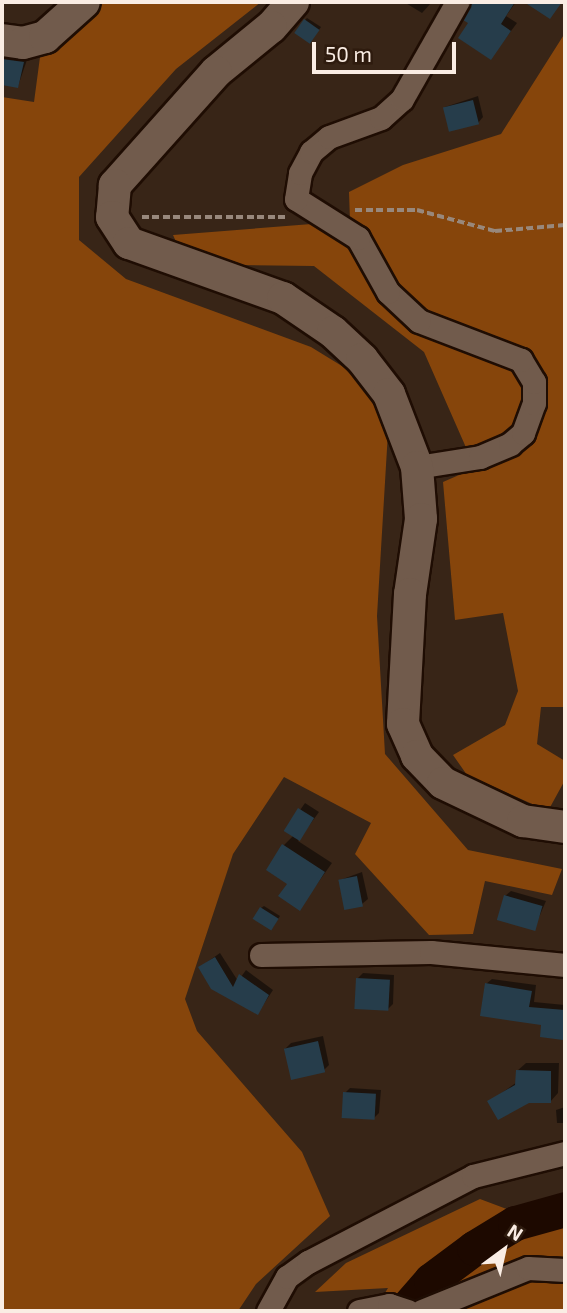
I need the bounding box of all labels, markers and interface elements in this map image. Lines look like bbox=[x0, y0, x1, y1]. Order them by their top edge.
scale bar bbox=[315, 28, 458, 72]
text: 50 m bbox=[325, 41, 372, 66]
north arrow bbox=[469, 1215, 539, 1285]
text: N bbox=[504, 1219, 528, 1245]

